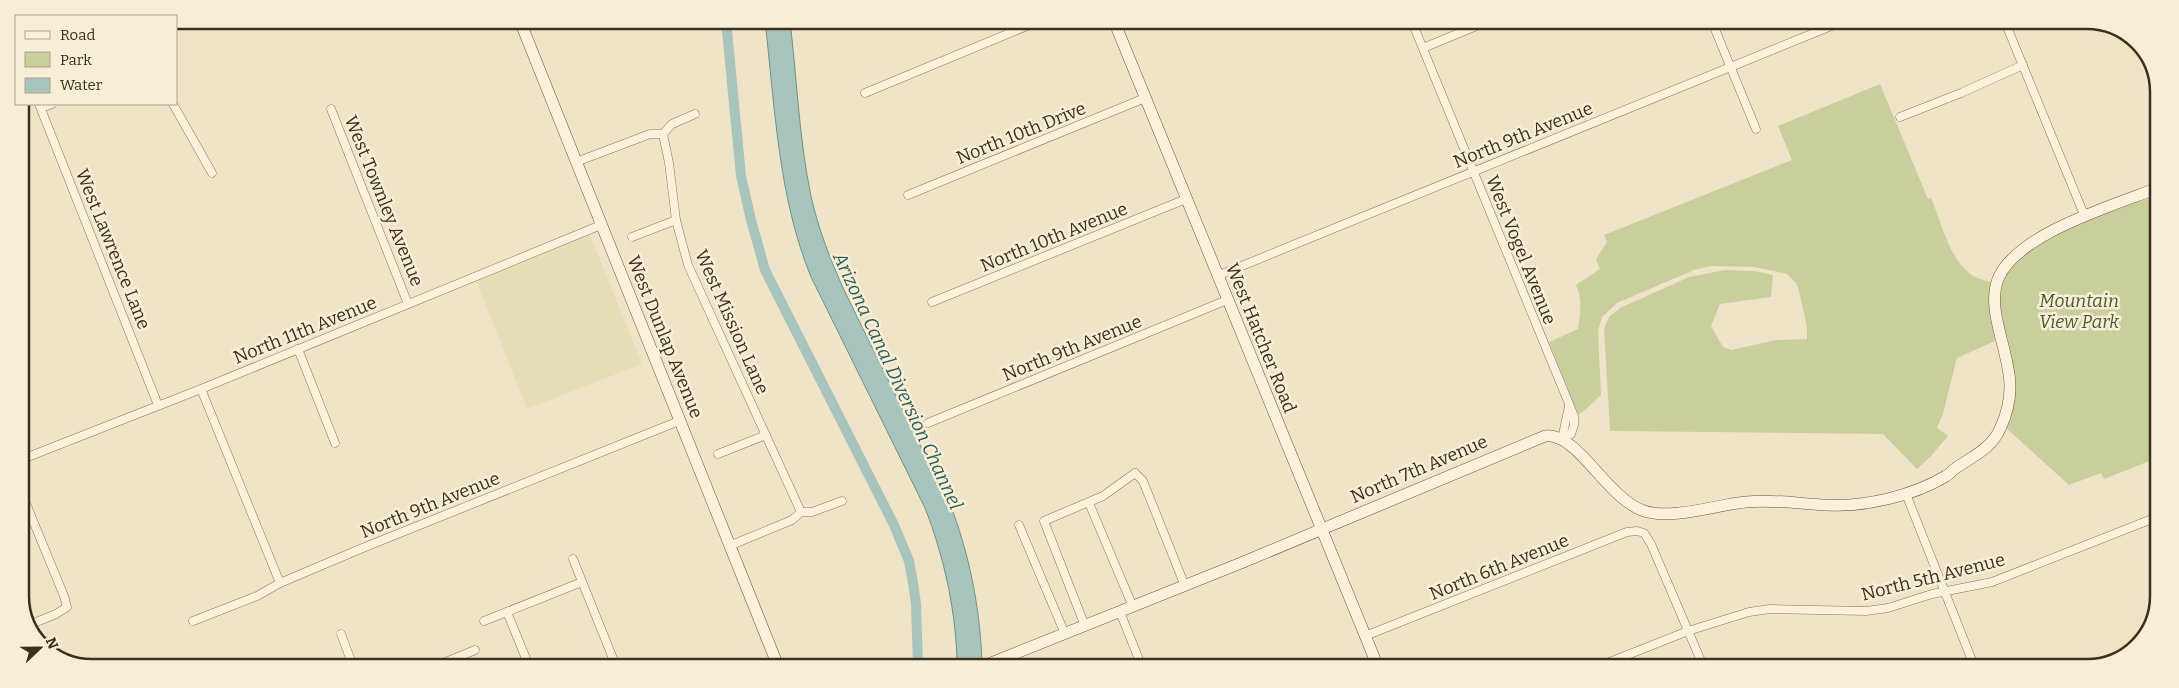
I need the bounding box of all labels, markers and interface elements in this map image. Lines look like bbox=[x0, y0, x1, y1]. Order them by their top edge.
legend bbox=[15, 15, 178, 105]
text: Road bbox=[60, 26, 95, 44]
text: Park bbox=[60, 51, 92, 69]
text: Water bbox=[60, 76, 103, 94]
street label: North 10th Drive bbox=[953, 97, 1089, 169]
street label: North 9th Avenue bbox=[1450, 97, 1596, 173]
street label: West Townley Avenue bbox=[340, 112, 428, 290]
street label: West Lawrence Lane bbox=[71, 166, 155, 332]
street label: West Vogel Avenue bbox=[1481, 172, 1561, 328]
street label: North 10th Avenue bbox=[977, 197, 1131, 277]
street label: West Mission Lane bbox=[690, 246, 774, 398]
water label: Arizona Canal Diversion Channel bbox=[828, 248, 968, 513]
street label: West Dunlap Avenue bbox=[622, 253, 708, 421]
street label: West Hatcher Road bbox=[1221, 260, 1301, 416]
park label: Mountain View Park bbox=[2039, 290, 2119, 333]
street label: North 11th Avenue bbox=[230, 291, 380, 369]
street label: North 9th Avenue bbox=[999, 310, 1145, 386]
street label: North 7th Avenue bbox=[1347, 430, 1491, 508]
street label: North 9th Avenue bbox=[357, 467, 503, 543]
street label: North 6th Avenue bbox=[1426, 529, 1572, 605]
street label: North 5th Avenue bbox=[1859, 548, 2007, 606]
north arrow bbox=[15, 623, 65, 673]
text: N bbox=[42, 635, 62, 652]

